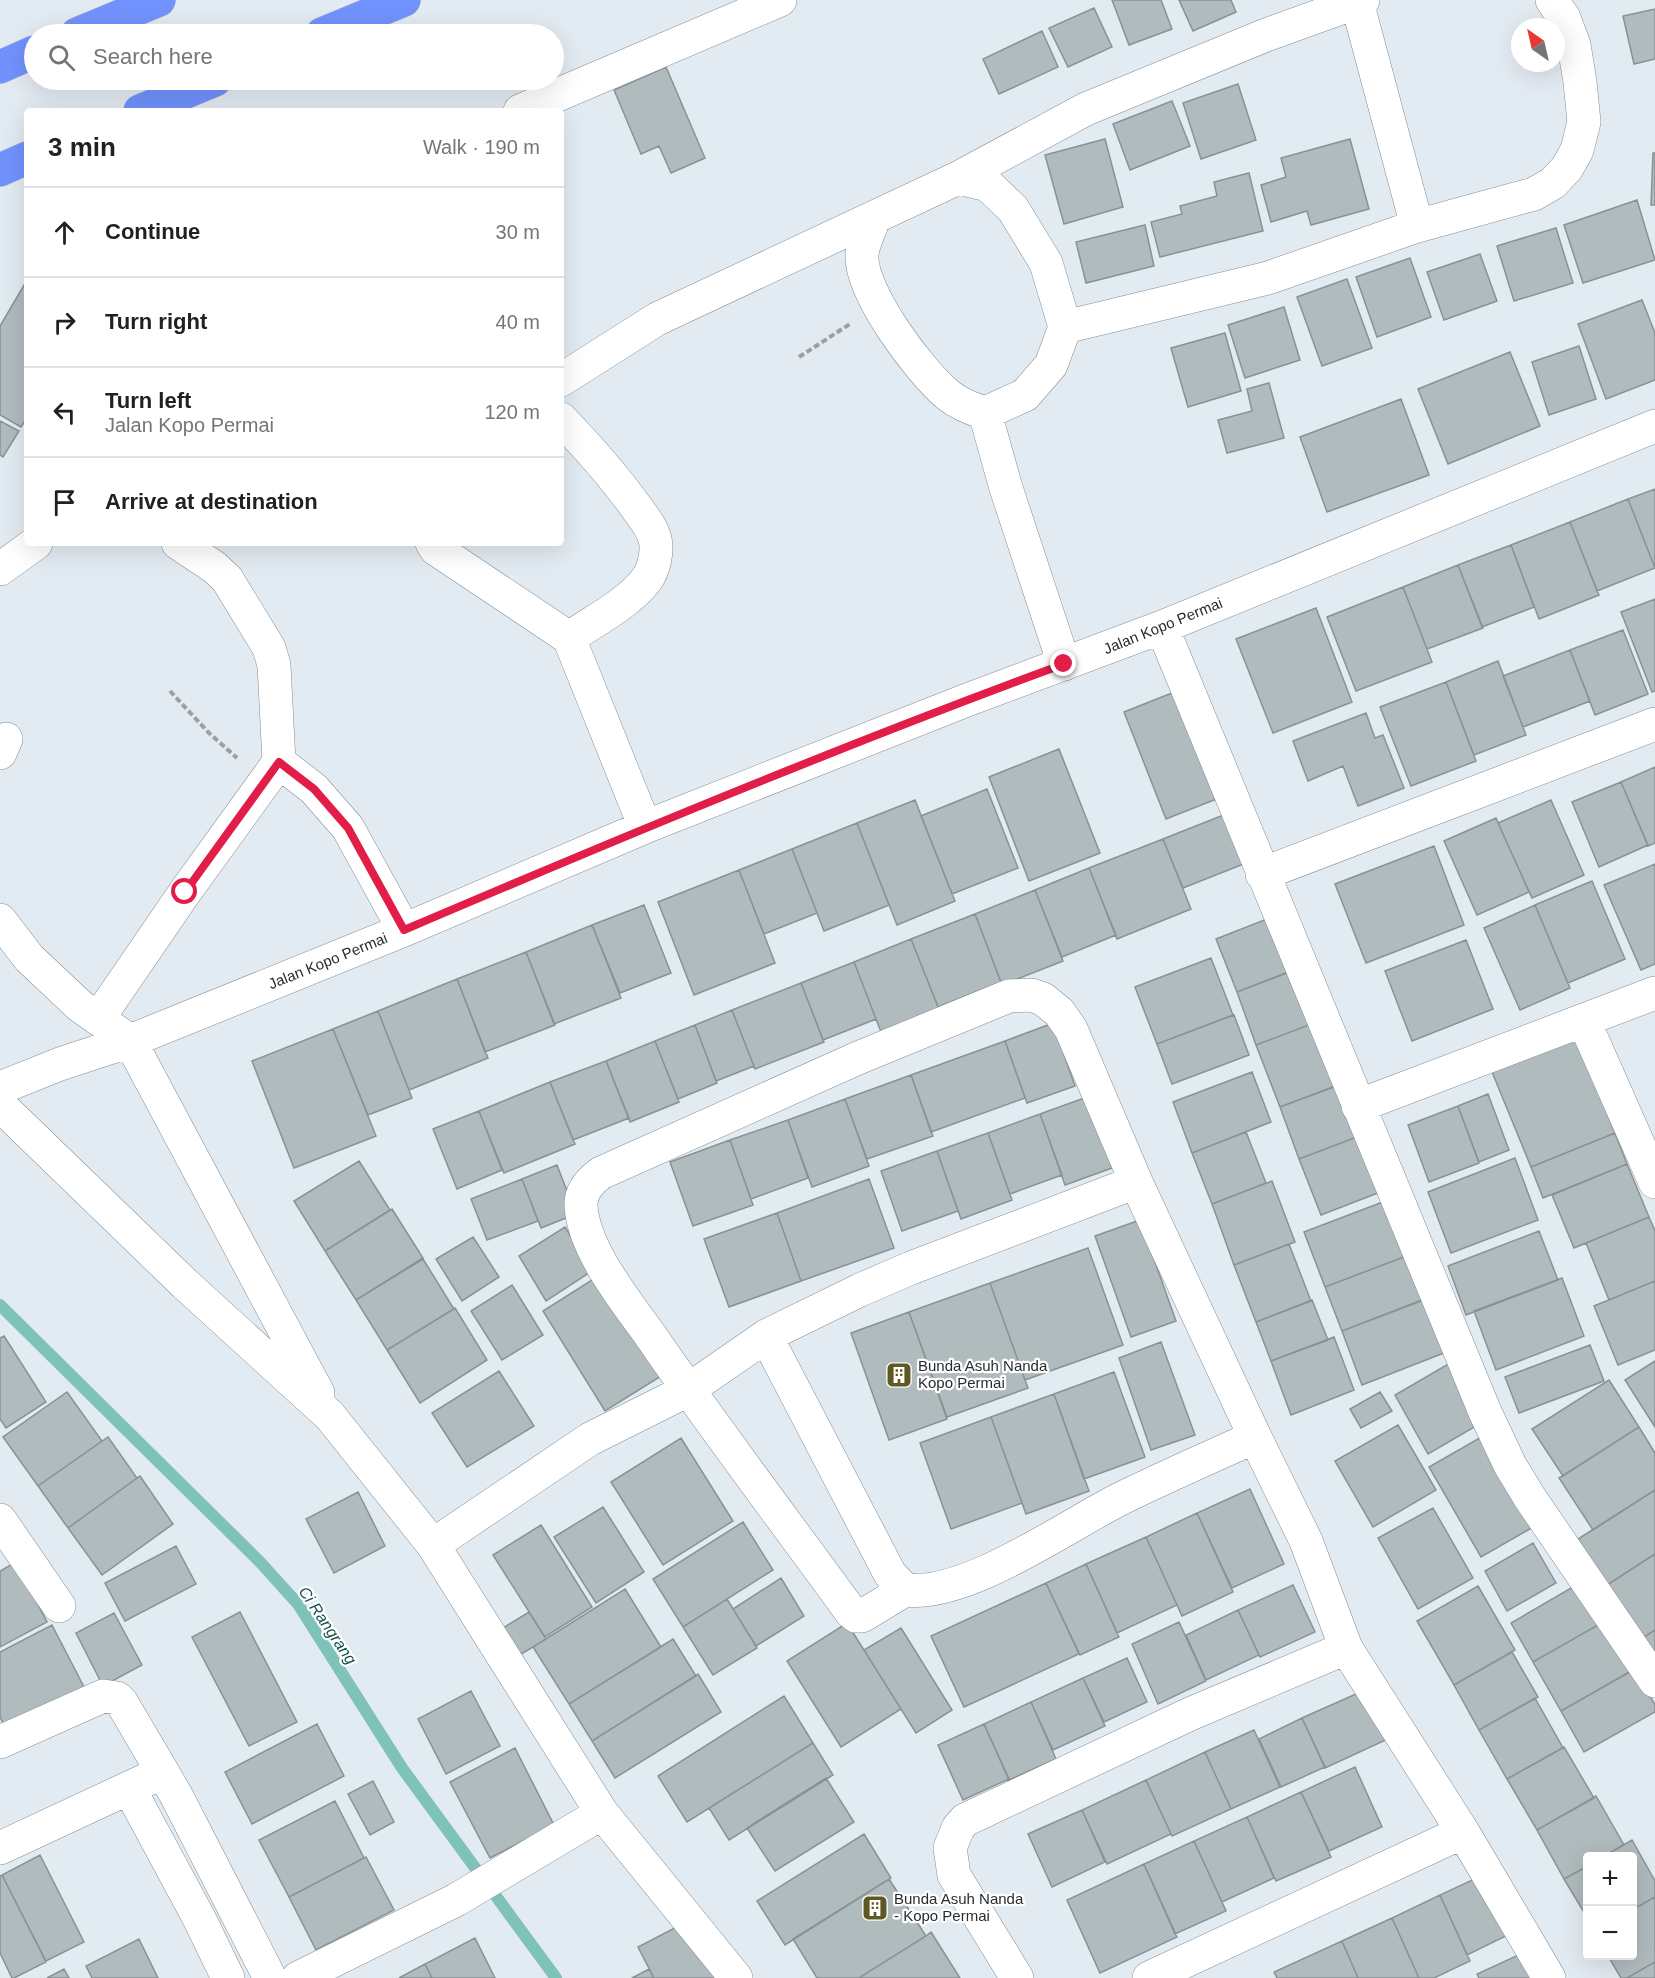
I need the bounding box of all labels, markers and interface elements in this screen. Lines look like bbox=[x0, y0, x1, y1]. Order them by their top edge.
north arrow bbox=[1511, 18, 1565, 72]
search box bbox=[24, 24, 564, 90]
icon: search bbox=[45, 41, 78, 74]
text: Search here bbox=[93, 44, 213, 69]
text: 3 min bbox=[48, 132, 116, 162]
text: Walk · 190 m bbox=[423, 136, 540, 158]
icon: ahead bbox=[48, 216, 81, 249]
text: Continue bbox=[105, 219, 200, 244]
text: 30 m bbox=[496, 221, 540, 243]
icon: right bbox=[48, 306, 81, 339]
text: Turn right bbox=[105, 309, 207, 334]
text: 40 m bbox=[496, 311, 540, 333]
text: Turn left bbox=[105, 388, 191, 413]
icon: left bbox=[48, 396, 81, 429]
text: 120 m bbox=[484, 401, 540, 423]
text: Jalan Kopo Permai bbox=[105, 414, 274, 436]
icon: arrive bbox=[48, 486, 81, 519]
text: Arrive at destination bbox=[105, 489, 318, 514]
street label: Jalan Kopo Permai bbox=[1101, 594, 1225, 657]
route end bbox=[1050, 650, 1076, 676]
route start bbox=[171, 878, 197, 904]
street label: Jalan Kopo Permai bbox=[266, 929, 390, 992]
place label: Bunda Asuh Nanda Kopo Permai bbox=[918, 1357, 1048, 1391]
building icon: Bunda Asuh Nanda Kopo Permai bbox=[884, 1360, 914, 1390]
water label: Ci Rangrang bbox=[295, 1583, 360, 1667]
map controls bbox=[1583, 1852, 1637, 1960]
button: + bbox=[1583, 1852, 1637, 1906]
place label: Bunda Asuh Nanda - Kopo Permai bbox=[894, 1890, 1024, 1924]
building icon: Bunda Asuh Nanda - Kopo Permai bbox=[860, 1893, 890, 1923]
button: − bbox=[1583, 1906, 1637, 1960]

